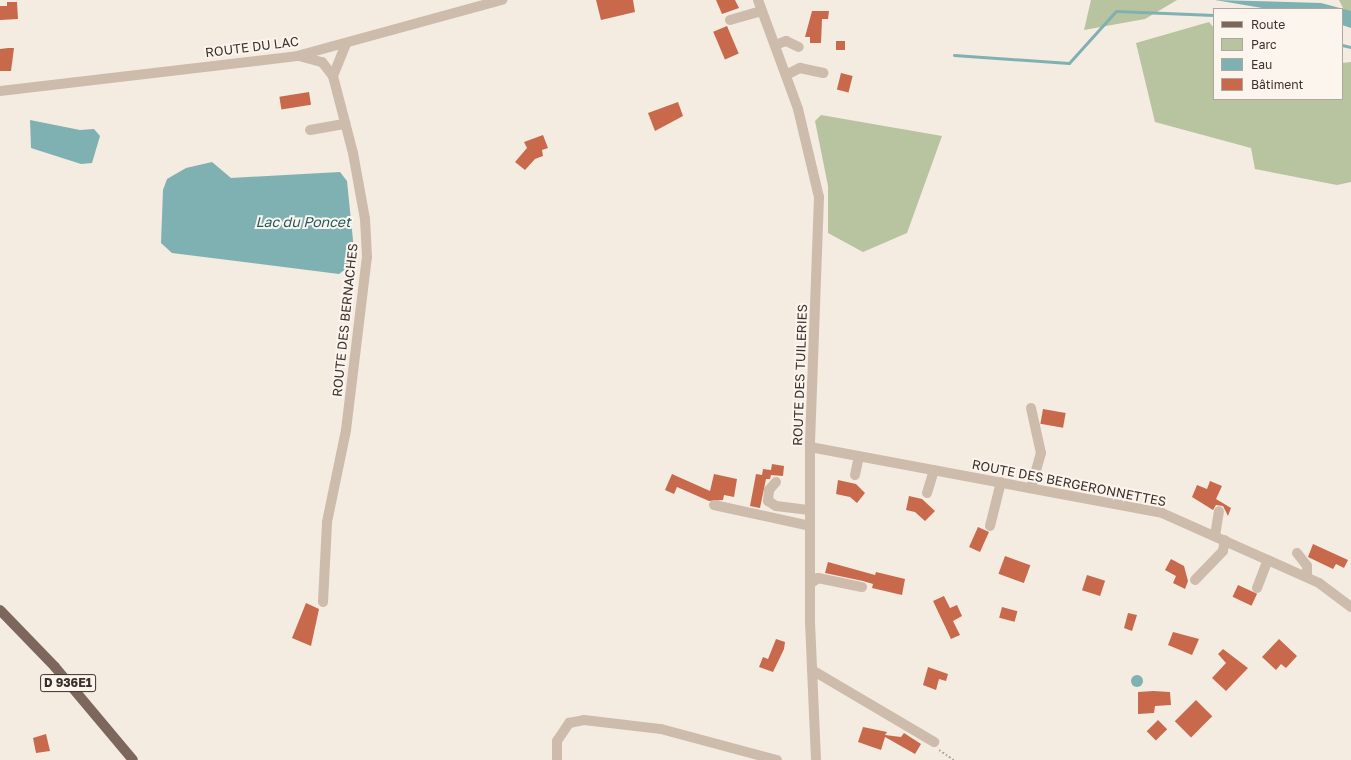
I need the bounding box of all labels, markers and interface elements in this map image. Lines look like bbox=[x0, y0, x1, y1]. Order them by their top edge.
legend bbox=[1213, 8, 1343, 100]
text: Route bbox=[1251, 17, 1285, 32]
street label: ROUTE DU LAC bbox=[204, 34, 300, 60]
text: Parc bbox=[1251, 37, 1277, 52]
text: Eau bbox=[1251, 57, 1272, 72]
text: Bâtiment bbox=[1251, 77, 1303, 92]
water label: Lac du Poncet bbox=[255, 214, 351, 230]
street label: ROUTE DES BERNACHES bbox=[329, 242, 361, 398]
street label: ROUTE DES TUILERIES bbox=[790, 304, 810, 446]
street label: ROUTE DES BERGERONNETTES bbox=[971, 456, 1167, 510]
road number: D 936E1 bbox=[40, 673, 96, 693]

